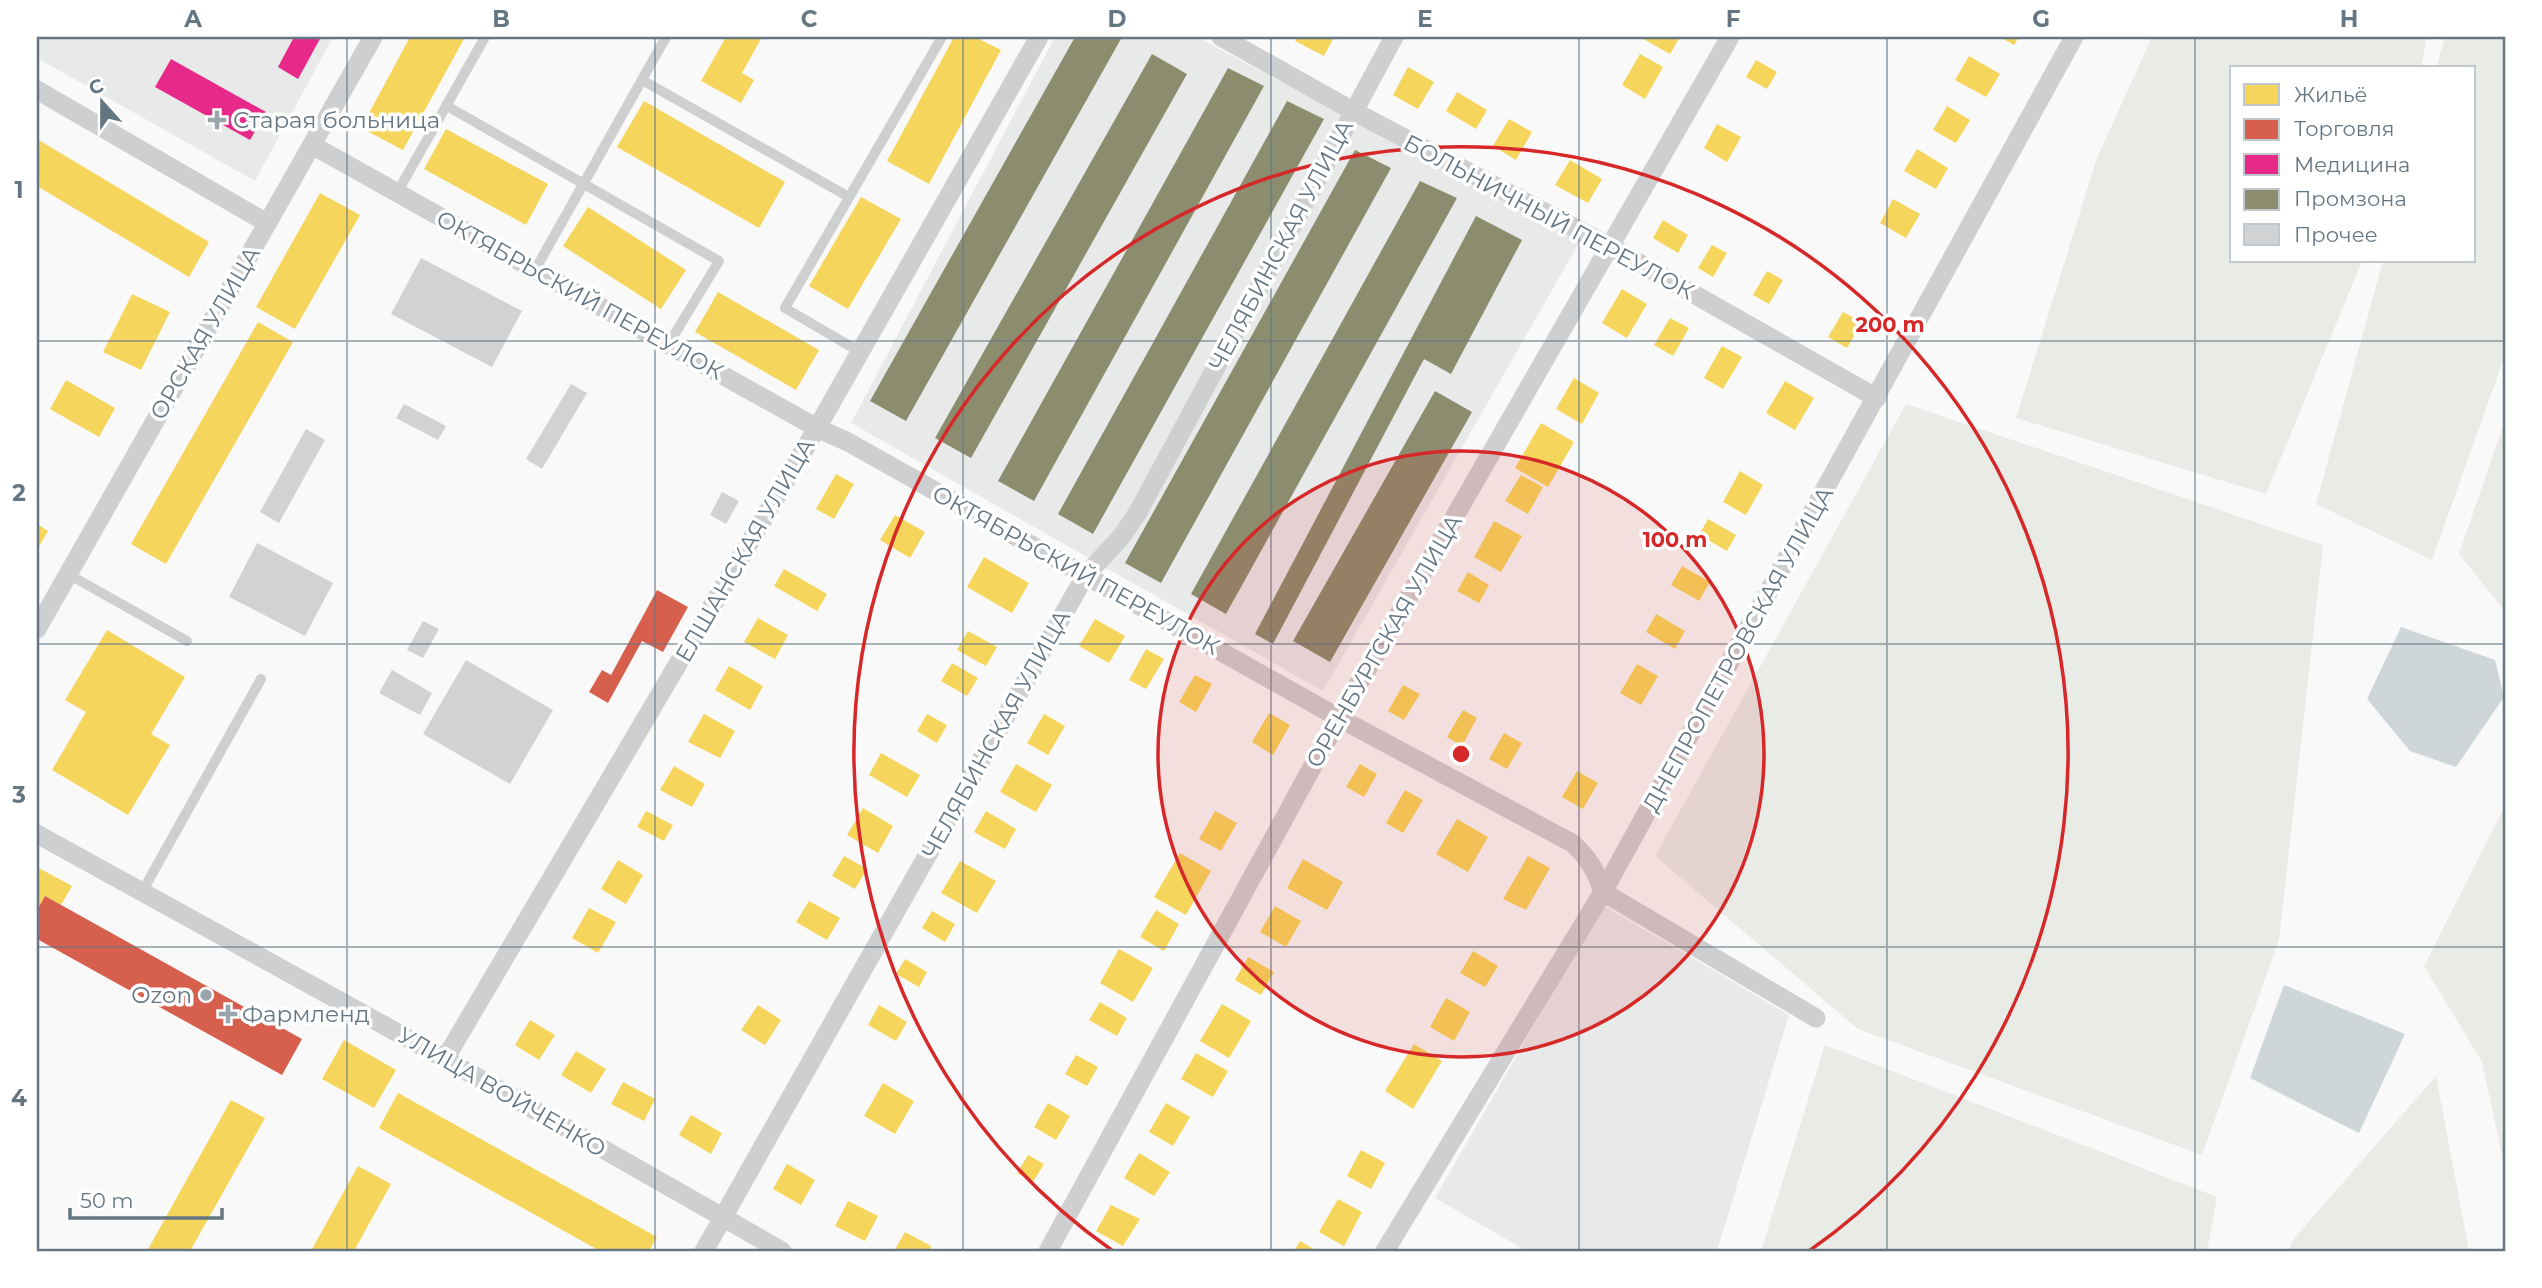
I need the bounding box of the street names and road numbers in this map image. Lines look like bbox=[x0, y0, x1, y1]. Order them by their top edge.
street label: ЧЕЛЯБИНСКАЯ УЛИЦА bbox=[1203, 115, 1359, 375]
street label: БОЛЬНИЧНЫЙ ПЕРЕУЛОК bbox=[1399, 128, 1699, 306]
street label: ОКТЯБРЬСКИЙ ПЕРЕУЛОК bbox=[432, 204, 728, 386]
street label: ОРСКАЯ УЛИЦА bbox=[144, 241, 266, 425]
street label: ЕЛШАНСКАЯ УЛИЦА bbox=[669, 433, 821, 667]
street label: ОКТЯБРЬСКИЙ ПЕРЕУЛОК bbox=[928, 479, 1224, 661]
street label: ДНЕПРОПЕТРОВСКАЯ УЛИЦА bbox=[1637, 482, 1839, 816]
street label: ОРЕНБУРГСКАЯ УЛИЦА bbox=[1300, 509, 1468, 773]
street label: ЧЕЛЯБИНСКАЯ УЛИЦА bbox=[916, 605, 1076, 863]
street label: УЛИЦА ВОЙЧЕНКО bbox=[393, 1021, 611, 1163]

